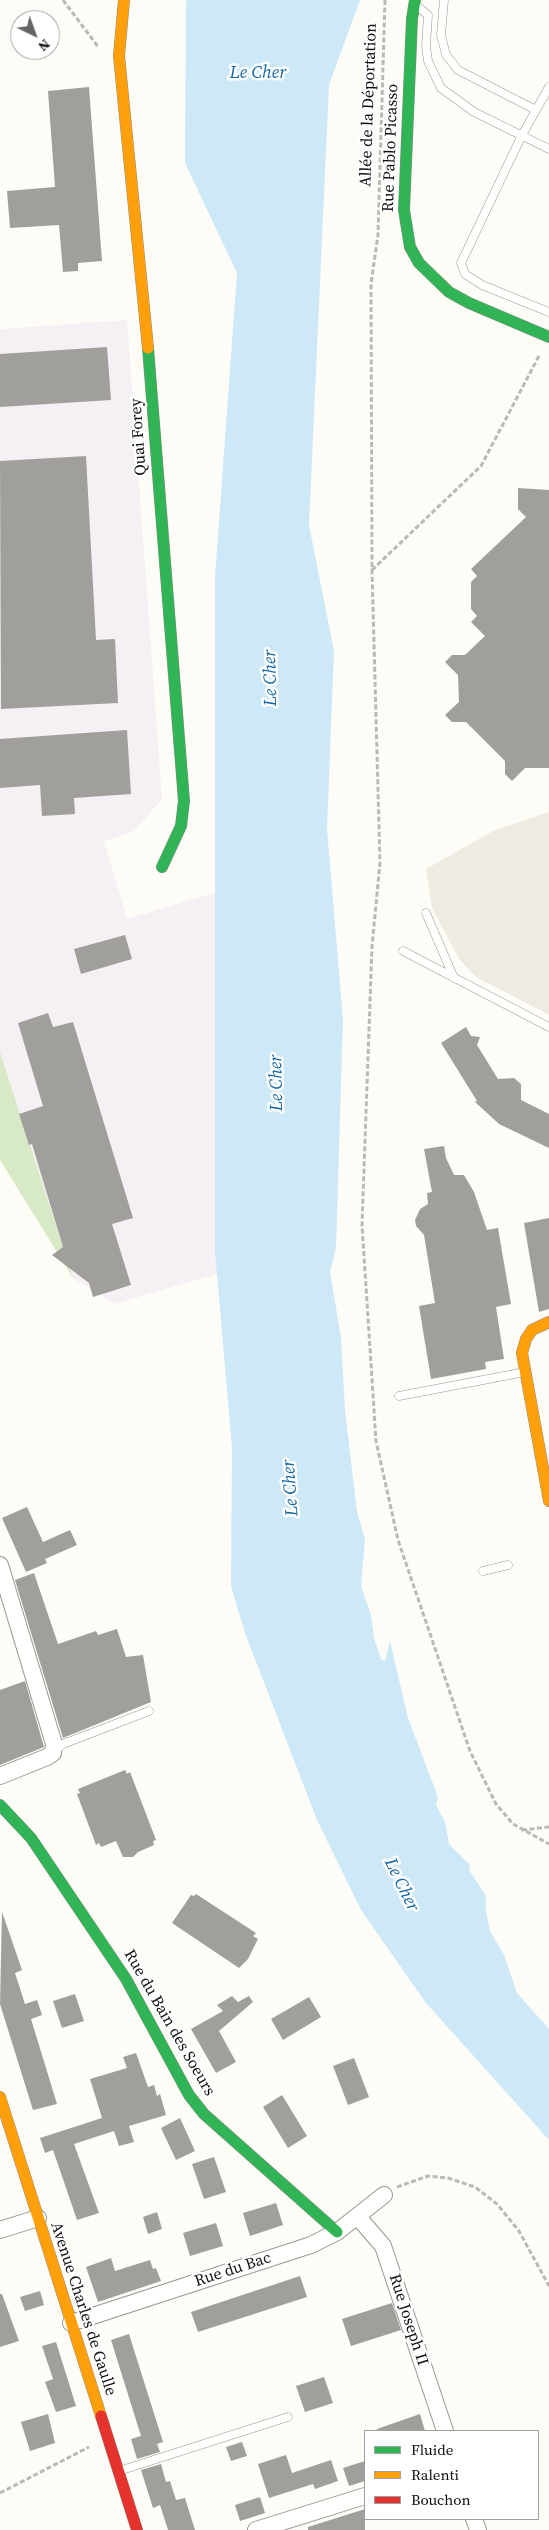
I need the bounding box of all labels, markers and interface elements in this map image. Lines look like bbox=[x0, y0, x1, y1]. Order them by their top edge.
north arrow bbox=[10, 10, 60, 60]
street label: Allée de la Déportation bbox=[357, 23, 381, 187]
text: N bbox=[34, 35, 55, 56]
water label: Le Cher bbox=[230, 62, 286, 84]
street label: Rue Pablo Picasso bbox=[379, 84, 403, 212]
street label: Quai Forey bbox=[127, 398, 151, 476]
water label: Le Cher bbox=[260, 649, 282, 707]
water label: Le Cher bbox=[266, 1054, 288, 1112]
water label: Le Cher bbox=[278, 1459, 304, 1517]
water label: Le Cher bbox=[379, 1855, 423, 1915]
street label: Rue du Bain des Soeurs bbox=[119, 1947, 219, 2099]
street label: Avenue Charles de Gaulle bbox=[46, 2220, 120, 2398]
street label: Rue du Bac bbox=[192, 2249, 274, 2291]
street label: Rue Joseph II bbox=[384, 2272, 432, 2368]
legend bbox=[364, 2430, 539, 2520]
text: Fluide bbox=[411, 2439, 453, 2460]
text: Ralenti bbox=[411, 2464, 459, 2485]
text: Bouchon bbox=[411, 2489, 471, 2510]

